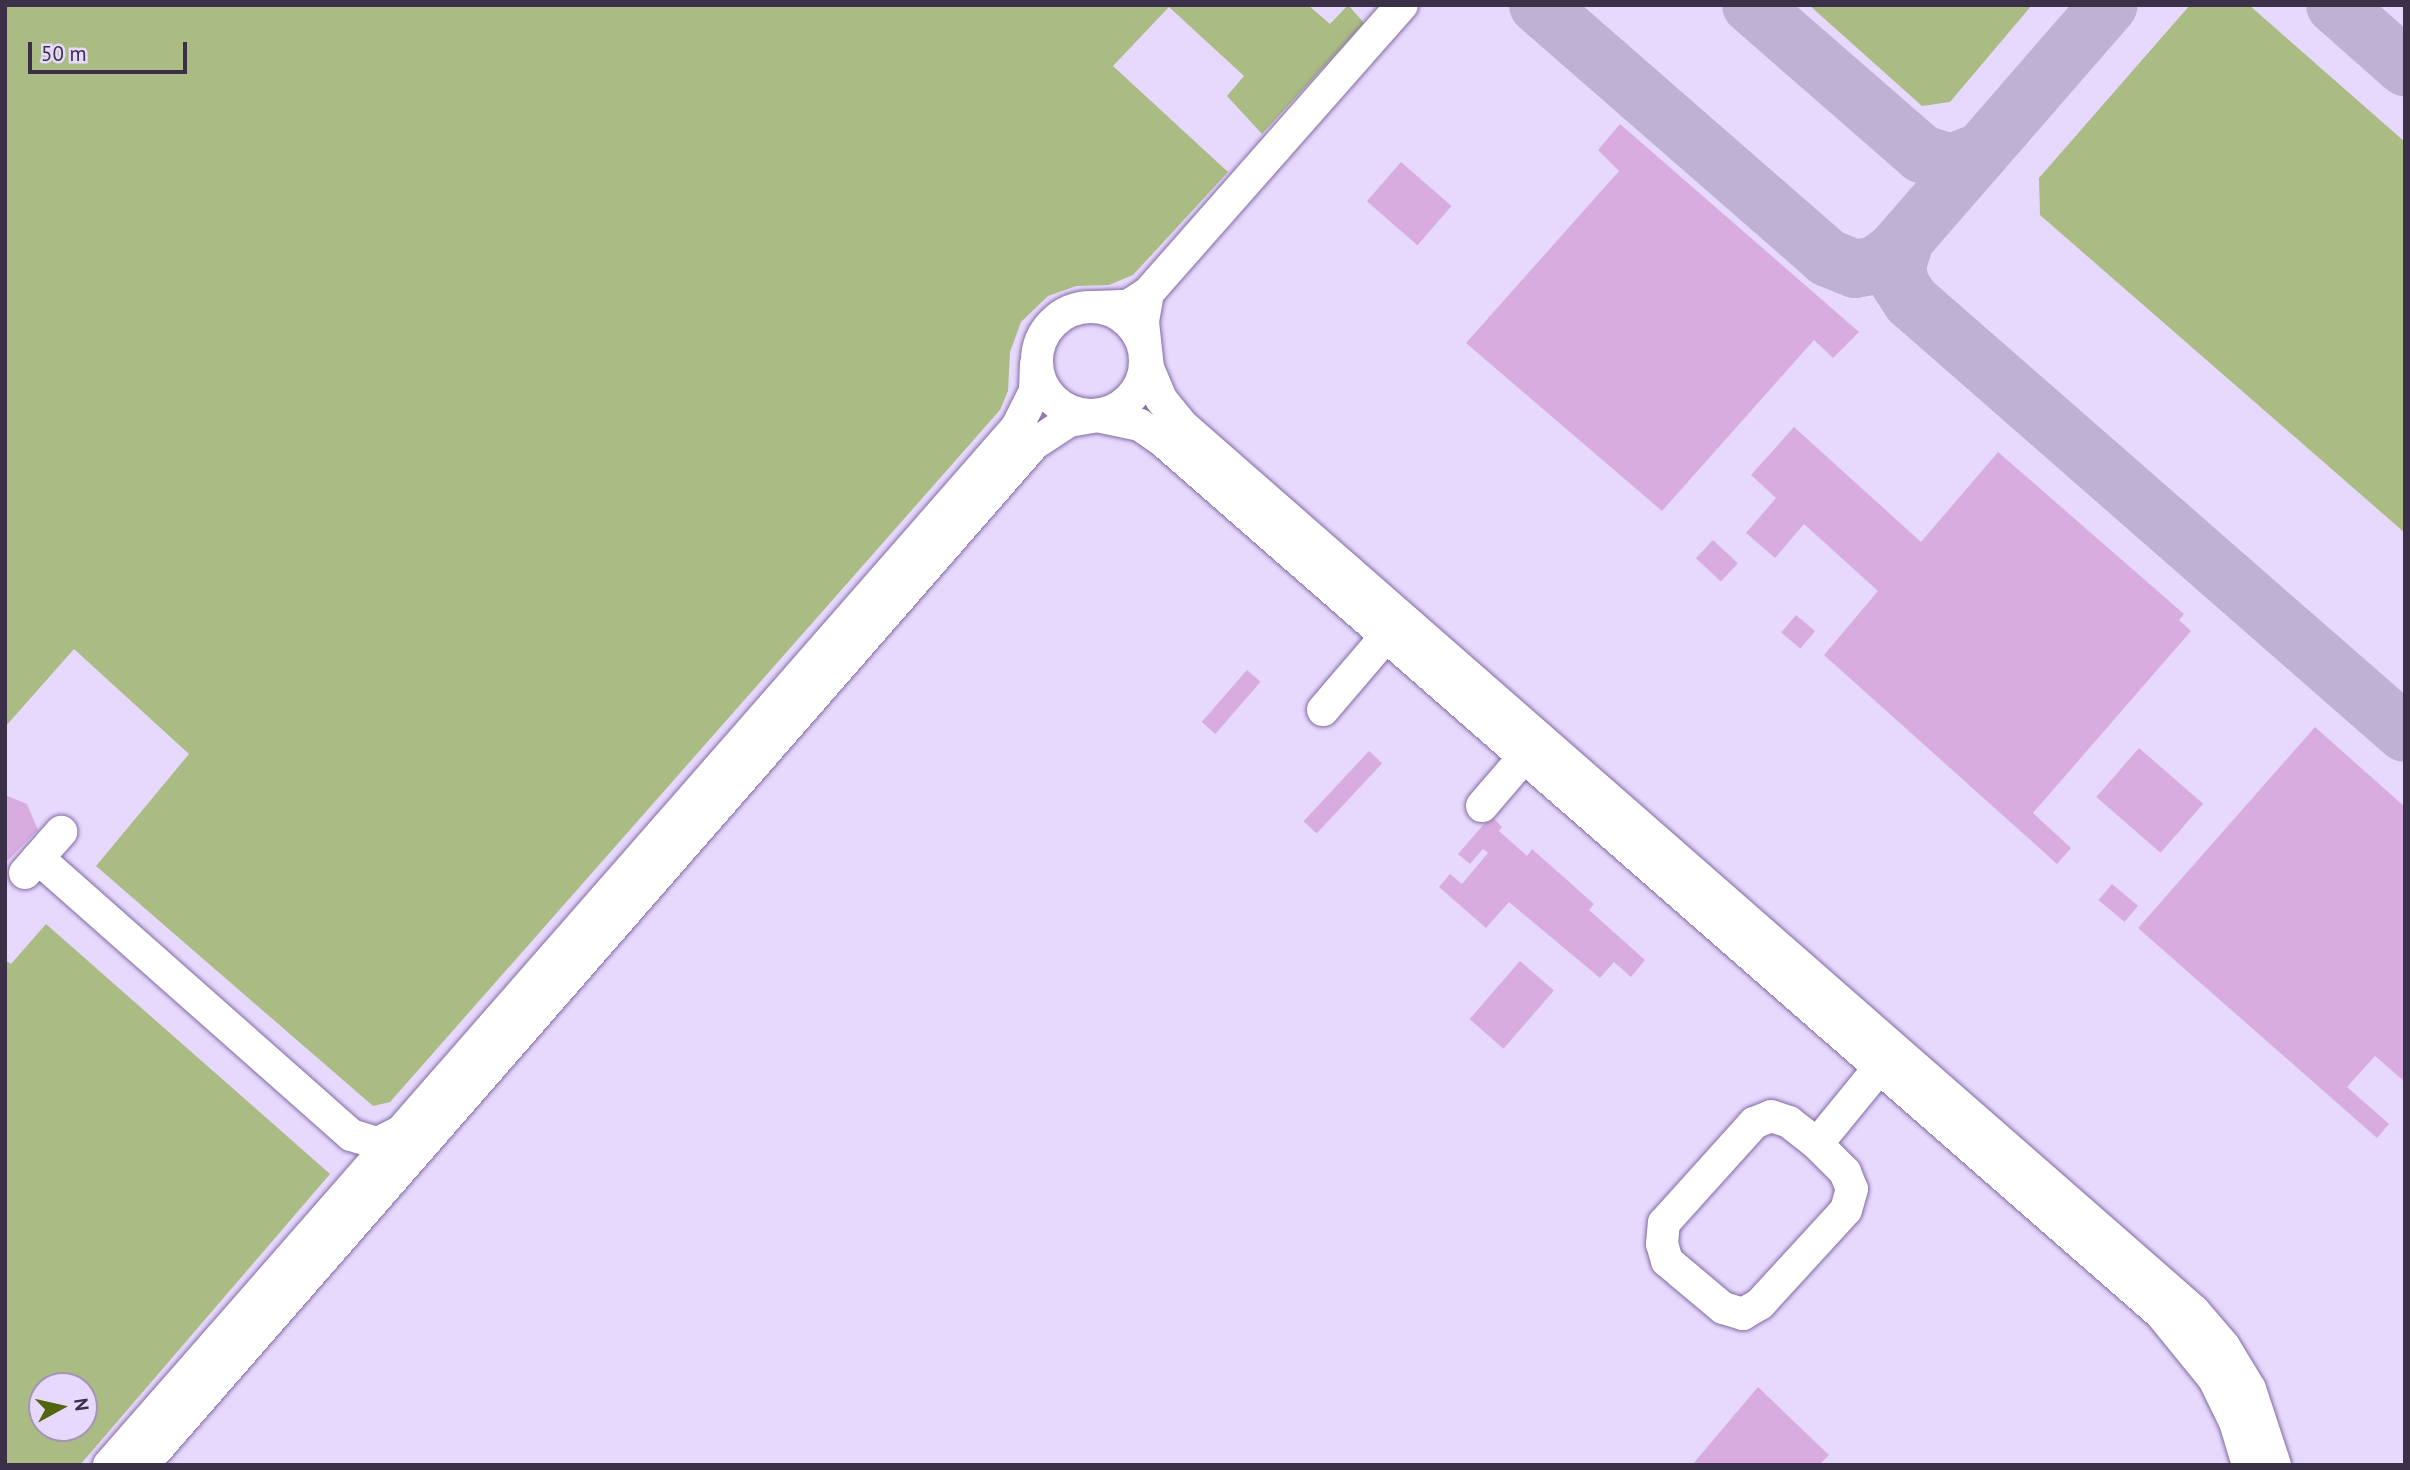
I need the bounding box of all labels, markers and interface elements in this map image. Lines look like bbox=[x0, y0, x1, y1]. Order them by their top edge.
scale bar bbox=[32, 28, 191, 72]
text: 50 m bbox=[41, 40, 87, 67]
north arrow bbox=[28, 1372, 98, 1442]
text: N bbox=[69, 1396, 95, 1412]

